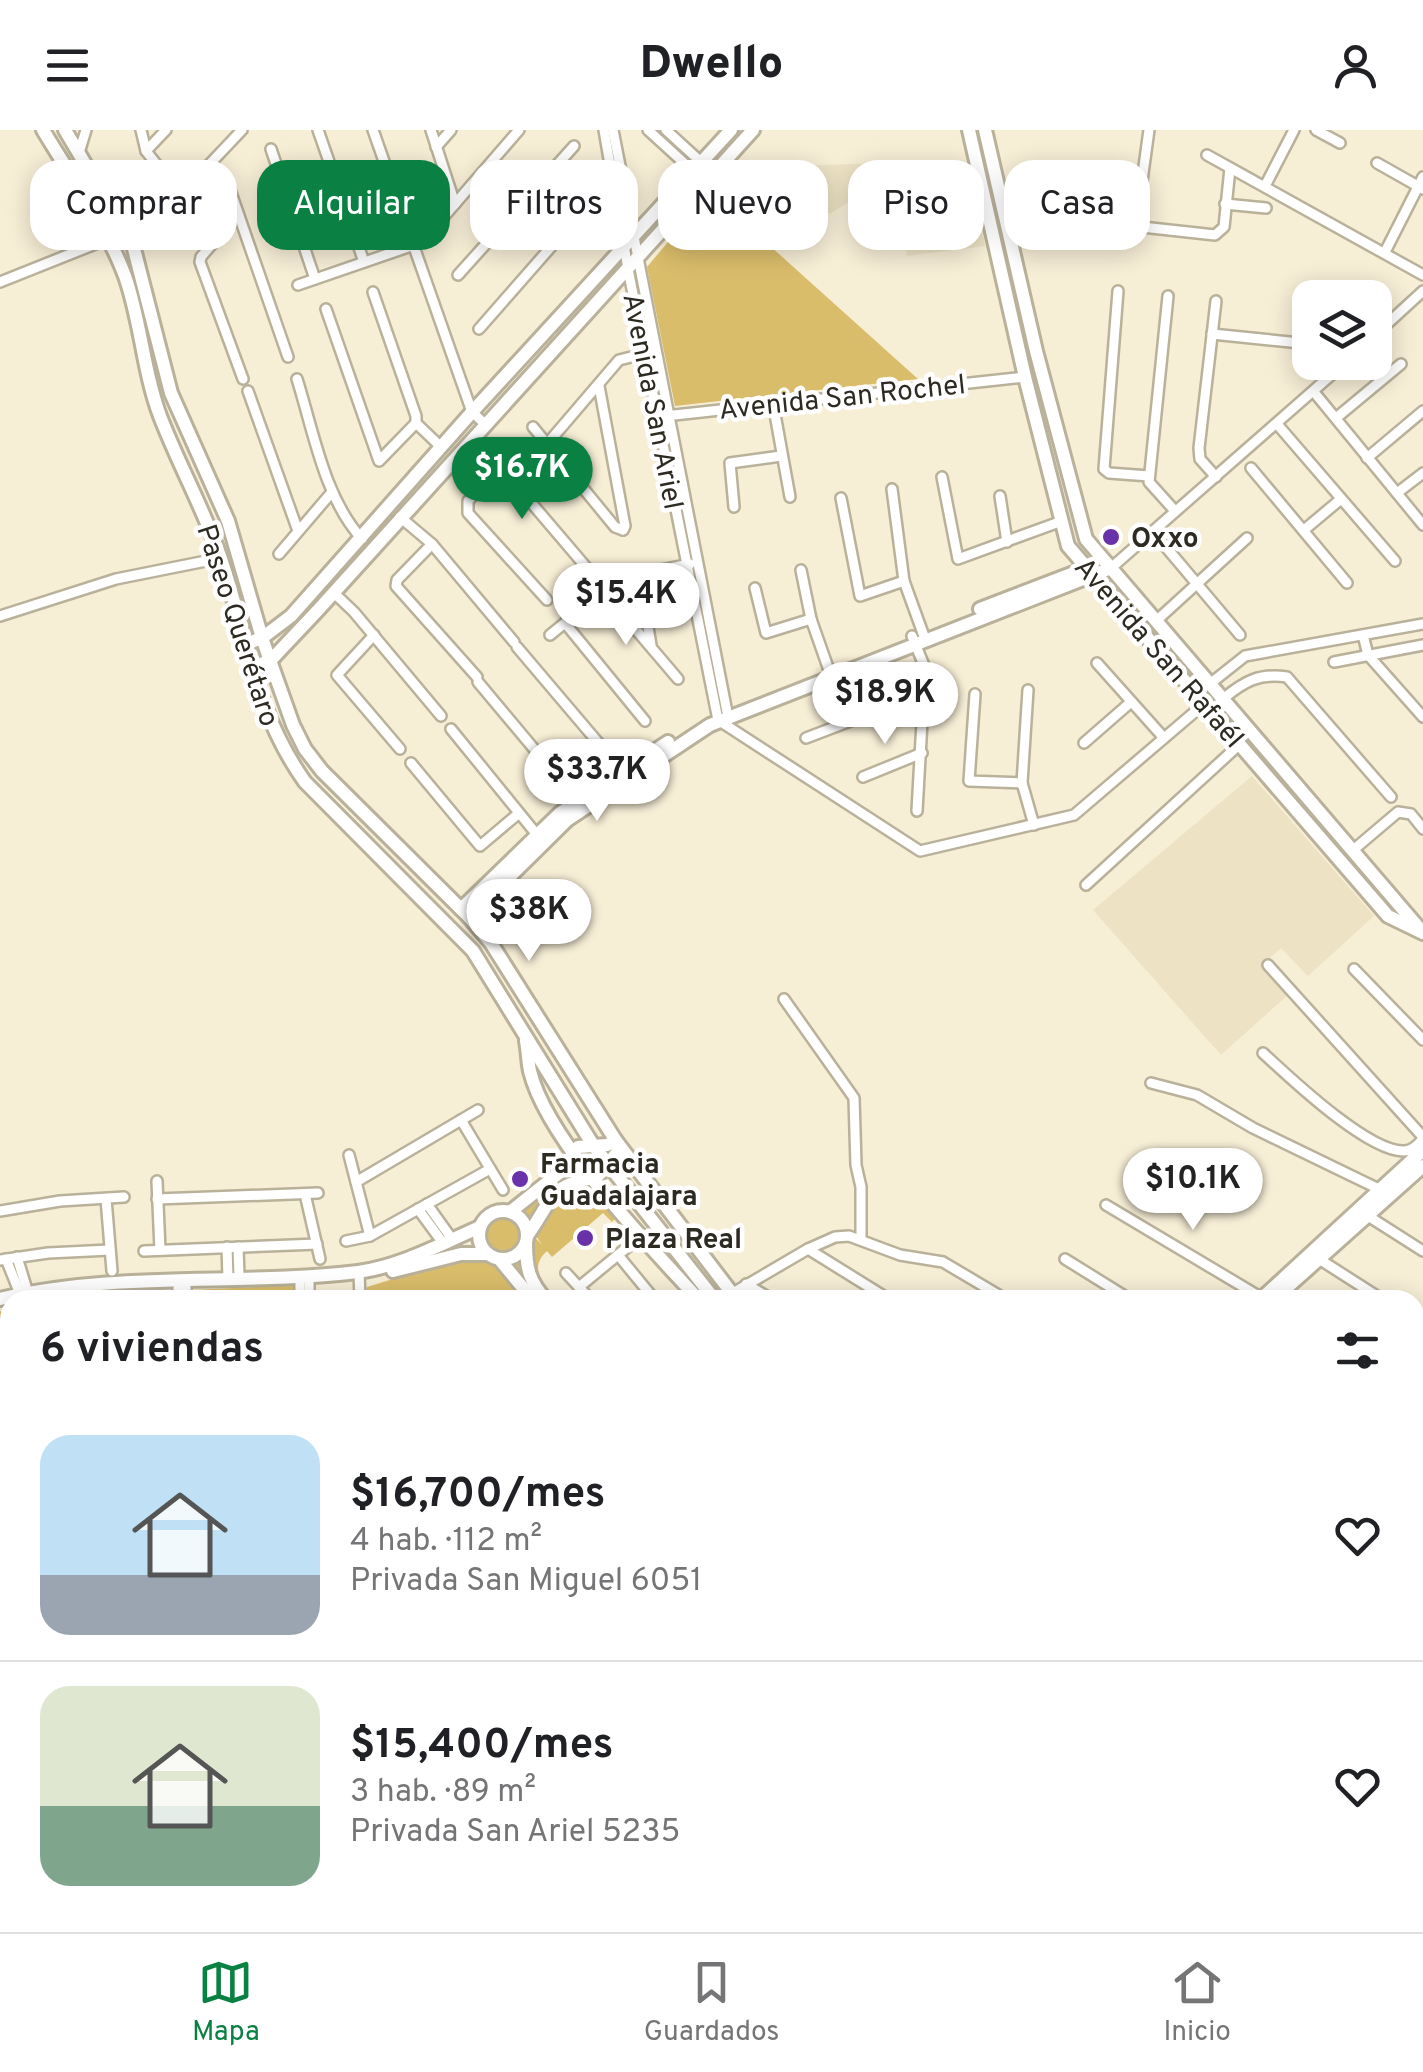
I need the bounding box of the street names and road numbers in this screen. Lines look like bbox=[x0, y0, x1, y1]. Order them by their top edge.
street label: Avenida San Ariel bbox=[612, 290, 690, 513]
street label: Avenida San Rochel bbox=[717, 368, 967, 430]
street label: Paseo Querétaro bbox=[187, 520, 286, 731]
street label: Avenida San Rafaél bbox=[1065, 551, 1250, 757]

